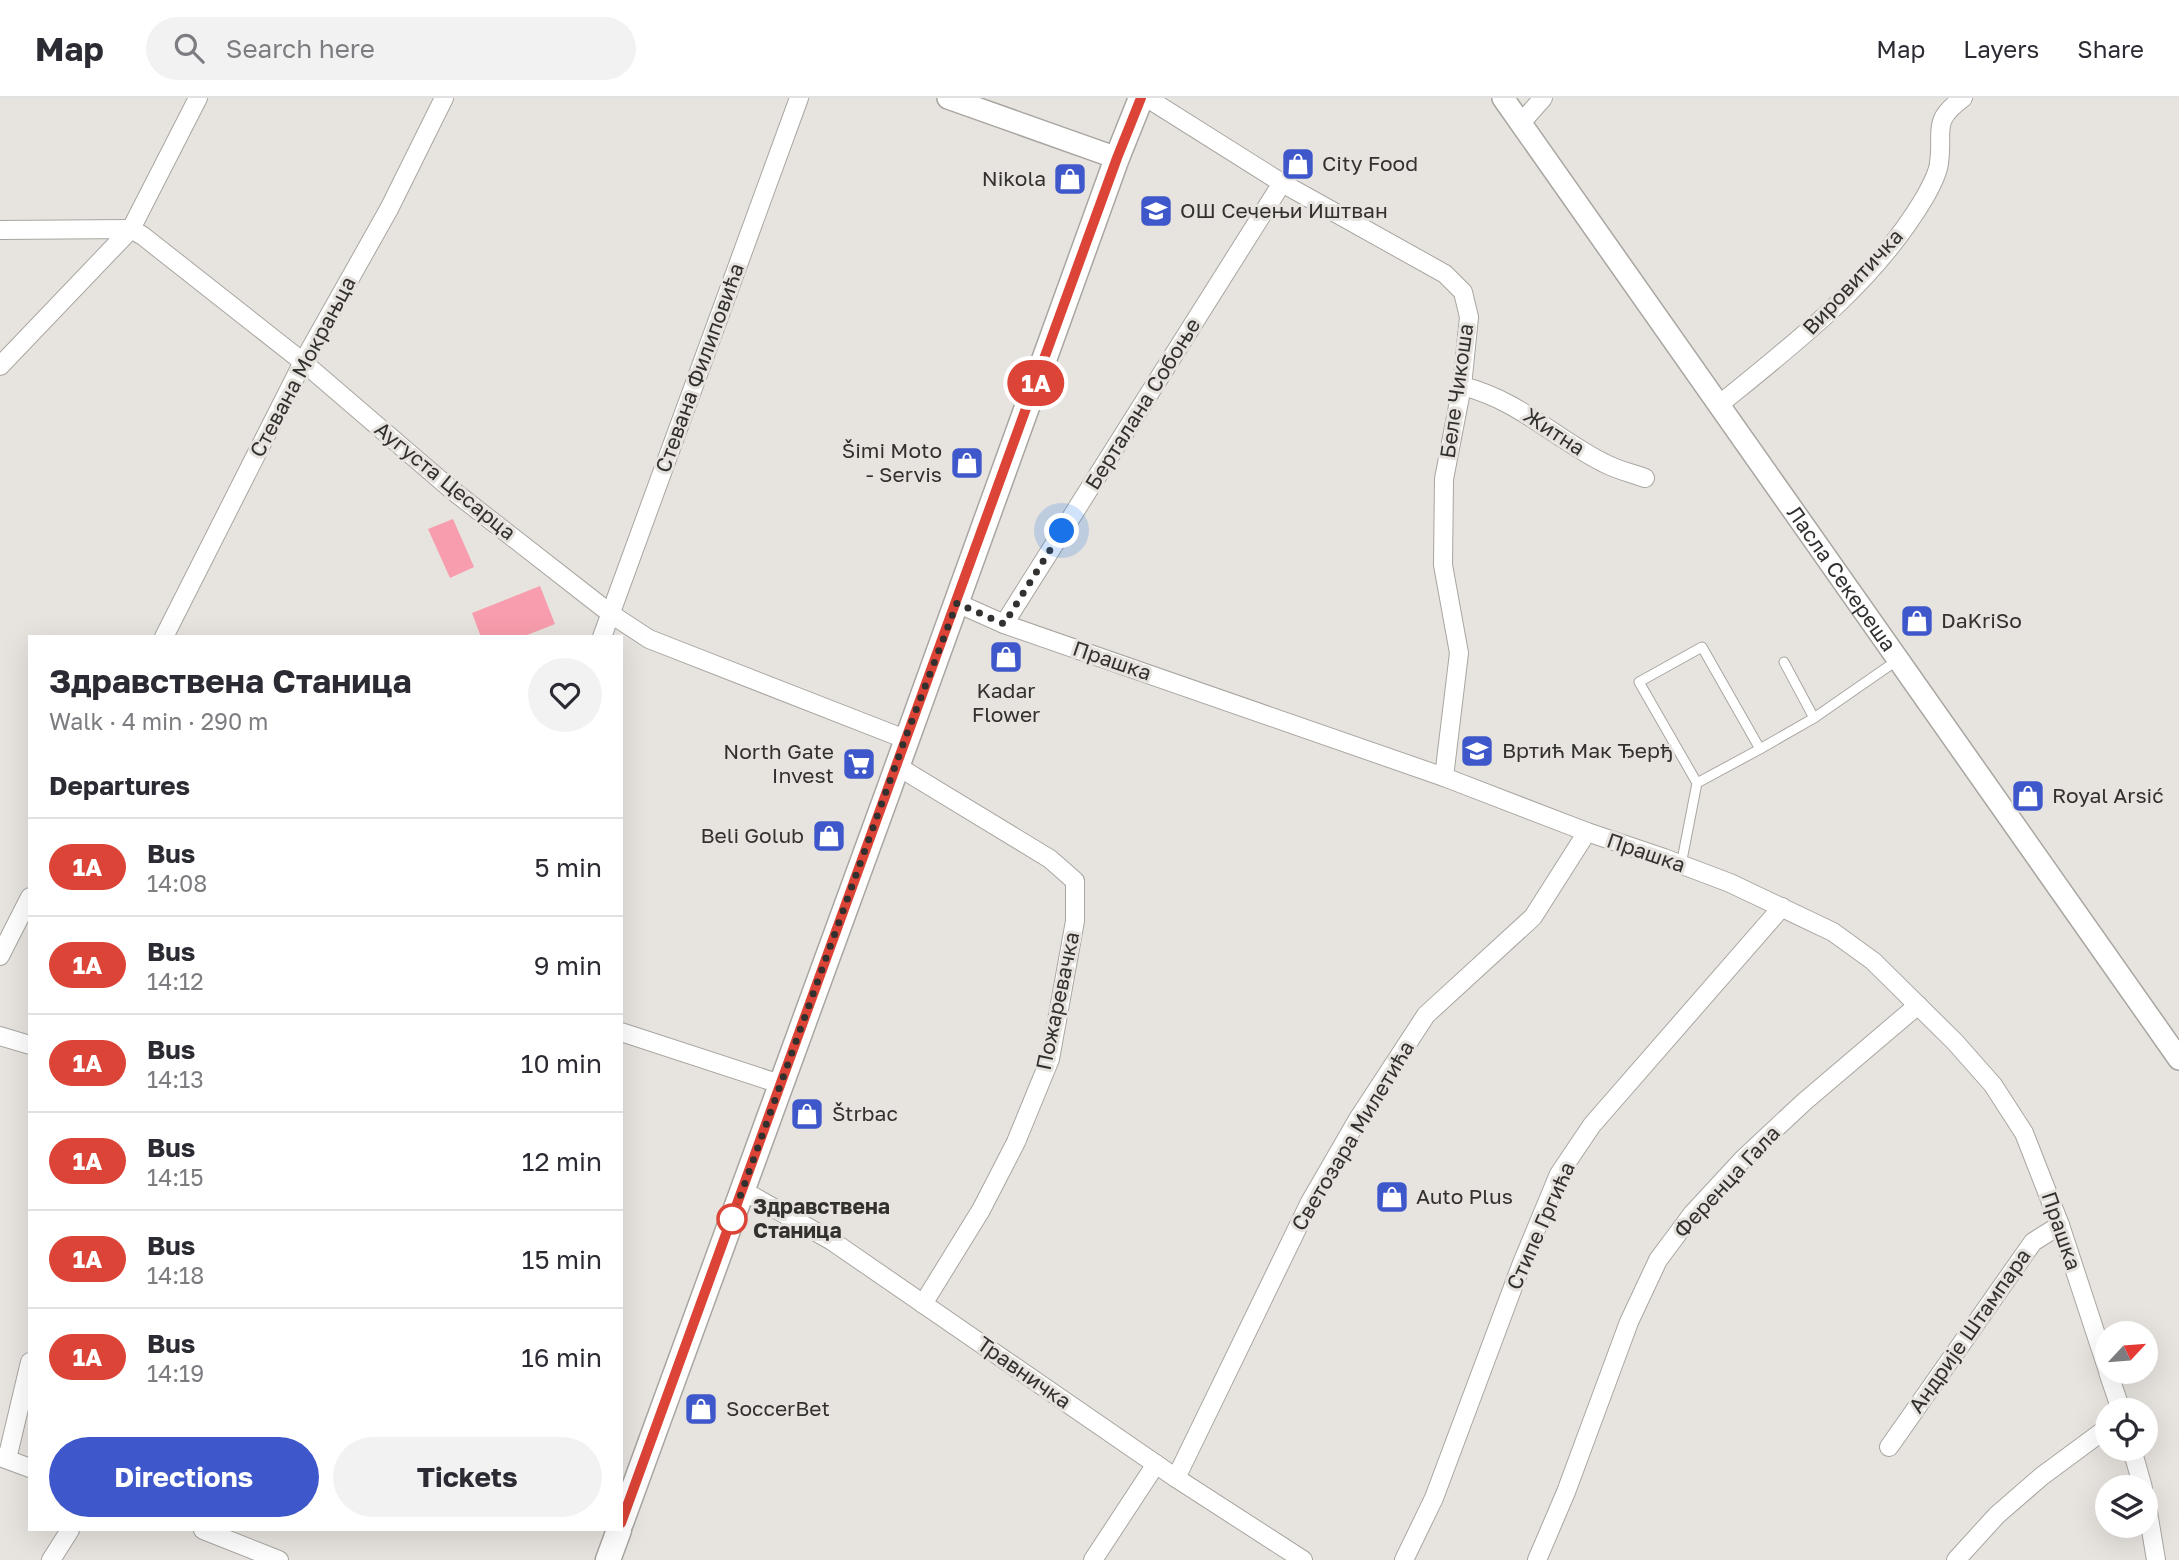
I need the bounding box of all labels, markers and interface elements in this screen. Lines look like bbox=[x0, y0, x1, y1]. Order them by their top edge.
search box bbox=[146, 17, 636, 80]
text: Map bbox=[35, 29, 104, 68]
icon: search bbox=[170, 29, 208, 67]
text: Search here bbox=[226, 33, 375, 64]
text: Map bbox=[1876, 34, 1925, 63]
text: Layers bbox=[1963, 34, 2039, 63]
text: Share bbox=[2077, 34, 2144, 63]
shop icon: City Food bbox=[1279, 145, 1317, 183]
place label: City Food bbox=[1322, 150, 1418, 176]
shop icon: Nikola bbox=[1051, 160, 1089, 198]
place label: Nikola bbox=[982, 165, 1046, 191]
school or university icon: ОШ Сечењи Иштван bbox=[1137, 192, 1175, 230]
place label: ОШ Сечењи Иштван bbox=[1180, 197, 1388, 223]
street label: Вировитичка bbox=[1797, 223, 1908, 340]
street label: Стевана Филиповића bbox=[649, 259, 749, 476]
street label: Стевана Мокрањца bbox=[243, 272, 361, 461]
street label: Берталана Собоње bbox=[1079, 313, 1205, 494]
street label: Беле Чикоша bbox=[1434, 322, 1478, 460]
line badge: 1A bbox=[1004, 360, 1068, 406]
text: 1A bbox=[1021, 368, 1051, 397]
street label: Житна bbox=[1519, 402, 1590, 461]
street label: Аугуста Цесарца bbox=[370, 415, 521, 545]
place label: Šimi Moto - Servis bbox=[842, 437, 942, 487]
shop icon: Šimi Moto - Servis bbox=[948, 444, 986, 482]
street label: Ласла Секереша bbox=[1782, 501, 1902, 656]
your location bbox=[1044, 513, 1079, 548]
shop icon: DaKriSo bbox=[1898, 602, 1936, 640]
place label: DaKriSo bbox=[1941, 607, 2022, 633]
street label: Прашка bbox=[1070, 635, 1155, 686]
shop icon: Kadar Flower bbox=[987, 638, 1025, 676]
button: heart bbox=[528, 658, 602, 732]
text: Здравствена Станица bbox=[49, 661, 412, 700]
place label: Kadar Flower bbox=[972, 677, 1040, 727]
text: Walk · 4 min · 290 m bbox=[49, 707, 268, 735]
school or university icon: Вртић Мак Ђерђ bbox=[1458, 732, 1496, 770]
place label: Вртић Мак Ђерђ bbox=[1502, 737, 1673, 763]
place label: North Gate Invest bbox=[723, 738, 834, 788]
supermarket icon: North Gate Invest bbox=[840, 745, 878, 783]
text: Departures bbox=[49, 770, 190, 801]
shop icon: Royal Arsić bbox=[2009, 777, 2047, 815]
place label: Royal Arsić bbox=[2052, 782, 2164, 808]
shop icon: Beli Golub bbox=[810, 817, 848, 855]
place label: Beli Golub bbox=[700, 822, 804, 848]
street label: Прашка bbox=[1604, 827, 1689, 878]
text: Bus bbox=[147, 838, 195, 869]
text: 1A bbox=[73, 852, 102, 881]
text: 5 min bbox=[534, 852, 602, 883]
text: 14:08 bbox=[147, 869, 207, 897]
street label: Пожаревачка bbox=[1030, 929, 1084, 1072]
text: Bus bbox=[147, 936, 195, 967]
text: 1A bbox=[73, 950, 102, 979]
text: 9 min bbox=[534, 950, 602, 981]
text: 14:12 bbox=[147, 967, 204, 995]
text: Bus bbox=[147, 1034, 195, 1065]
street label: Светозара Милетића bbox=[1285, 1036, 1419, 1235]
text: 1A bbox=[73, 1048, 102, 1077]
text: 10 min bbox=[521, 1048, 602, 1079]
text: 14:13 bbox=[147, 1065, 204, 1093]
shop icon: Štrbac bbox=[788, 1095, 826, 1133]
place label: Štrbac bbox=[832, 1100, 898, 1126]
street label: Ференца Гала bbox=[1668, 1120, 1785, 1243]
text: Bus bbox=[147, 1132, 195, 1163]
text: 1A bbox=[73, 1146, 102, 1175]
text: 12 min bbox=[522, 1146, 602, 1177]
street label: Стипе Гргића bbox=[1500, 1158, 1580, 1294]
text: 14:15 bbox=[147, 1163, 204, 1191]
shop icon: Auto Plus bbox=[1373, 1178, 1411, 1216]
place label: Auto Plus bbox=[1416, 1183, 1513, 1209]
street label: Прашка bbox=[2036, 1188, 2087, 1273]
place label: Здравствена Станица bbox=[753, 1193, 890, 1243]
marker: Здравствена Станица bbox=[717, 1204, 747, 1234]
text: Bus bbox=[147, 1230, 195, 1261]
street label: Андрије Штампара bbox=[1903, 1243, 2036, 1418]
text: 1A bbox=[73, 1244, 102, 1273]
text: 15 min bbox=[522, 1244, 602, 1275]
text: 14:18 bbox=[147, 1261, 204, 1289]
north arrow bbox=[2095, 1321, 2158, 1384]
map controls bbox=[2095, 1321, 2158, 1538]
text: Bus bbox=[147, 1328, 195, 1359]
street label: Травничка bbox=[973, 1330, 1077, 1414]
text: 1A bbox=[73, 1342, 102, 1371]
text: 16 min bbox=[521, 1342, 602, 1373]
text: 14:19 bbox=[147, 1359, 204, 1387]
shop icon: SoccerBet bbox=[682, 1390, 720, 1428]
place label: SoccerBet bbox=[726, 1395, 830, 1421]
button: locate bbox=[2095, 1398, 2158, 1461]
button: Directions bbox=[49, 1437, 319, 1517]
button: Tickets bbox=[333, 1437, 602, 1517]
button: layers bbox=[2095, 1475, 2158, 1538]

